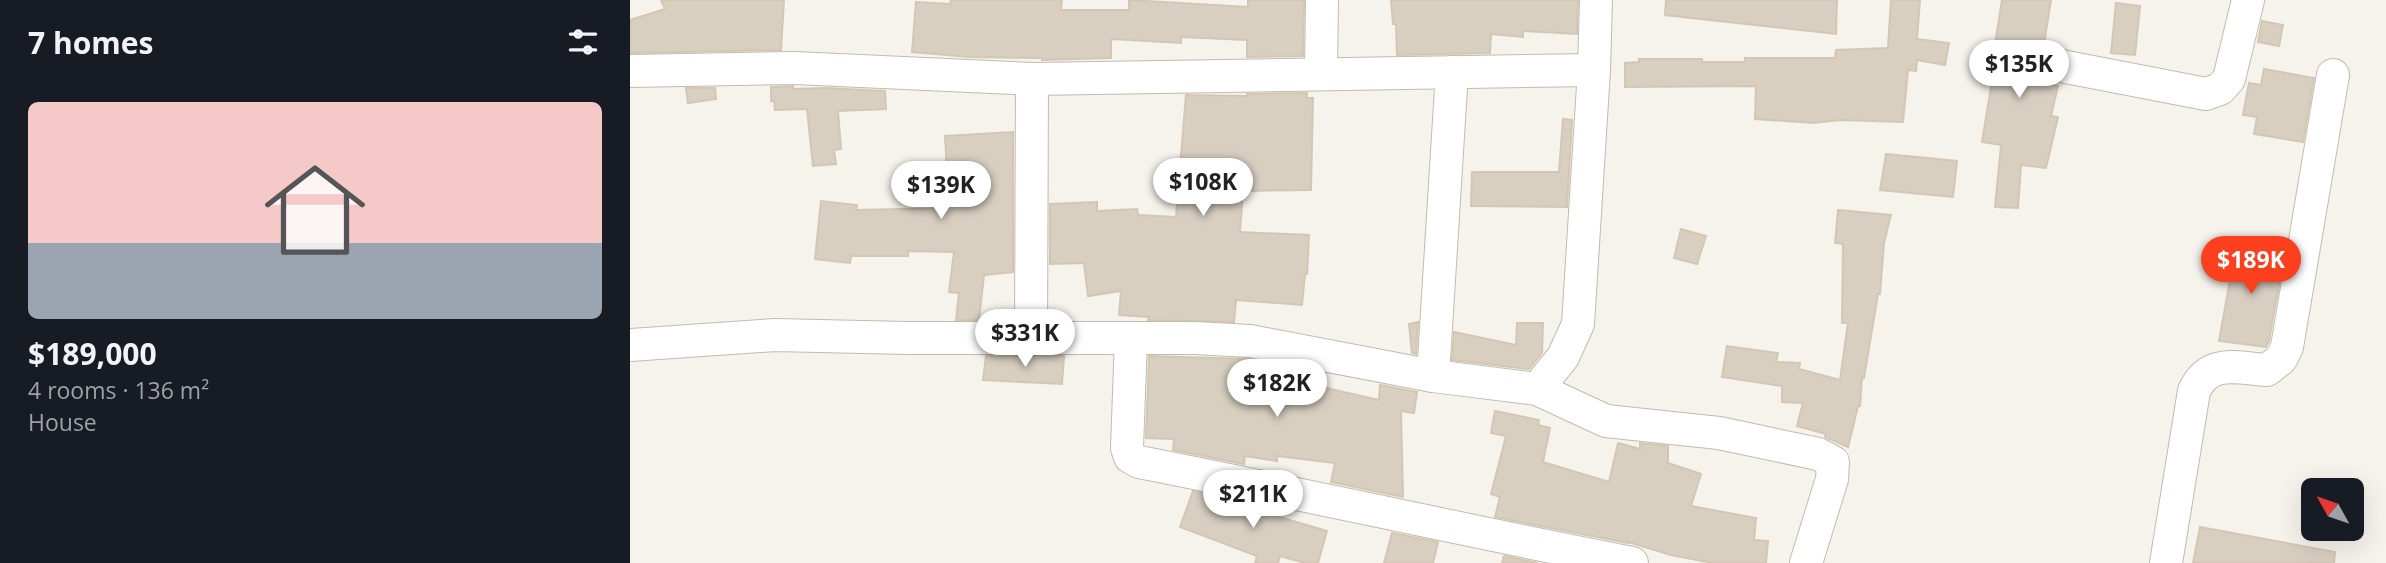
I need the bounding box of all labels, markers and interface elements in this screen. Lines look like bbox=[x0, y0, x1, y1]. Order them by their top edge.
text: 7 homes bbox=[28, 22, 153, 63]
icon: filters bbox=[564, 23, 602, 61]
pin: $135K bbox=[1970, 41, 2068, 100]
text: $135K bbox=[1985, 47, 2053, 79]
icon: home bbox=[252, 147, 378, 273]
pin: $108K bbox=[1154, 158, 1252, 218]
pin: $139K bbox=[892, 162, 990, 221]
text: $108K bbox=[1169, 165, 1237, 197]
text: $139K bbox=[907, 168, 975, 200]
pin: $189K bbox=[2202, 236, 2300, 296]
text: $189K bbox=[2217, 243, 2285, 275]
pin: $331K bbox=[976, 310, 1074, 369]
text: $331K bbox=[991, 316, 1059, 348]
text: $189,000 bbox=[28, 333, 157, 374]
pin: $182K bbox=[1228, 360, 1326, 419]
text: $182K bbox=[1243, 366, 1311, 398]
text: 4 rooms · 136 m² bbox=[28, 374, 209, 406]
text: House bbox=[28, 406, 97, 438]
pin: $211K bbox=[1204, 470, 1302, 530]
text: $211K bbox=[1219, 477, 1287, 509]
north arrow bbox=[2301, 478, 2364, 541]
map controls bbox=[2301, 478, 2364, 541]

